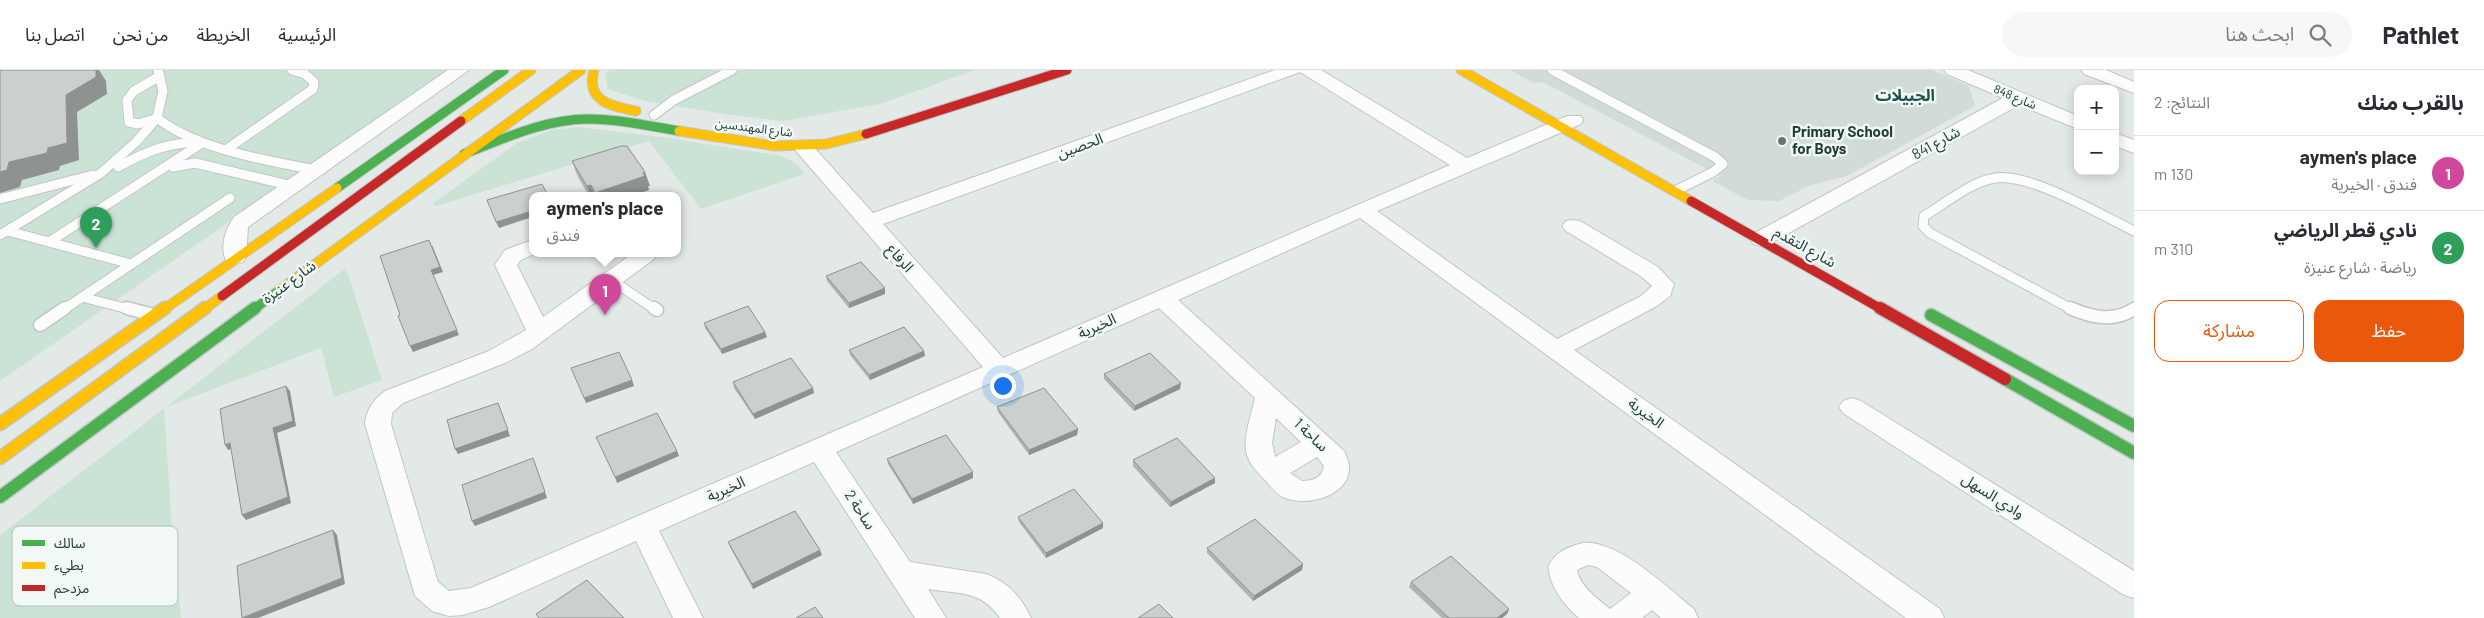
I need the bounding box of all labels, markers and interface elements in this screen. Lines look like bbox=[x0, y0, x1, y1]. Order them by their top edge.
search box bbox=[2002, 12, 2352, 57]
text: Pathlet bbox=[2382, 20, 2459, 49]
icon: search bbox=[2306, 21, 2334, 49]
text: ابحث هنا bbox=[2225, 22, 2294, 45]
text: اتصل بنا bbox=[25, 23, 85, 45]
text: من نحن bbox=[113, 23, 168, 45]
text: الخريطة bbox=[196, 23, 250, 45]
text: الرئيسية bbox=[278, 23, 336, 45]
street label: شارع 848 bbox=[1991, 81, 2039, 114]
district label: الجبيلات bbox=[1875, 85, 1935, 105]
map controls bbox=[2074, 85, 2119, 175]
button: + bbox=[2074, 85, 2119, 130]
text: بالقرب منك bbox=[2357, 89, 2464, 114]
text: النتائج: 2 bbox=[2154, 92, 2210, 111]
street label: شارع المهندسين bbox=[714, 115, 794, 142]
street label: شارع 841 bbox=[1908, 121, 1965, 166]
place label: Primary School for Boys bbox=[1792, 122, 1893, 157]
street label: الحصين bbox=[1054, 128, 1106, 163]
button: − bbox=[2074, 130, 2119, 175]
marker: Primary School for Boys bbox=[1776, 135, 1788, 147]
text: aymen's place bbox=[2300, 145, 2417, 168]
text: 130 m bbox=[2154, 164, 2193, 183]
text: 1 bbox=[2445, 164, 2451, 183]
text: فندق · الخيرية bbox=[2331, 174, 2417, 193]
popup bbox=[529, 192, 681, 257]
text: aymen's place bbox=[546, 196, 664, 219]
pin: 2 bbox=[80, 207, 112, 248]
text: نادي قطر الرياضي bbox=[2274, 218, 2417, 241]
street label: شارع التقدم bbox=[1769, 222, 1840, 274]
text: فندق bbox=[546, 225, 580, 244]
text: 310 m bbox=[2154, 239, 2193, 258]
text: 2 bbox=[2444, 239, 2452, 258]
street label: الرفاع bbox=[880, 240, 918, 278]
street label: شارع عنيزة bbox=[258, 256, 321, 310]
text: رياضة · شارع عنيزة bbox=[2304, 257, 2417, 276]
pin: 1 bbox=[589, 274, 621, 315]
button: مشاركة bbox=[2154, 300, 2304, 362]
button: حفظ bbox=[2314, 300, 2464, 362]
street label: الخيرية bbox=[1075, 309, 1119, 342]
your location bbox=[990, 373, 1016, 399]
street label: الخيرية bbox=[1625, 393, 1668, 432]
street label: ساحة 1 bbox=[1291, 414, 1333, 455]
street label: وادي السهل bbox=[1957, 469, 2028, 524]
street label: الخيرية bbox=[704, 472, 748, 505]
street label: ساحة 2 bbox=[841, 486, 880, 533]
legend bbox=[12, 526, 178, 606]
text: سالك bbox=[54, 534, 86, 551]
text: بطيء bbox=[54, 556, 84, 576]
text: مزدحم bbox=[54, 579, 89, 599]

